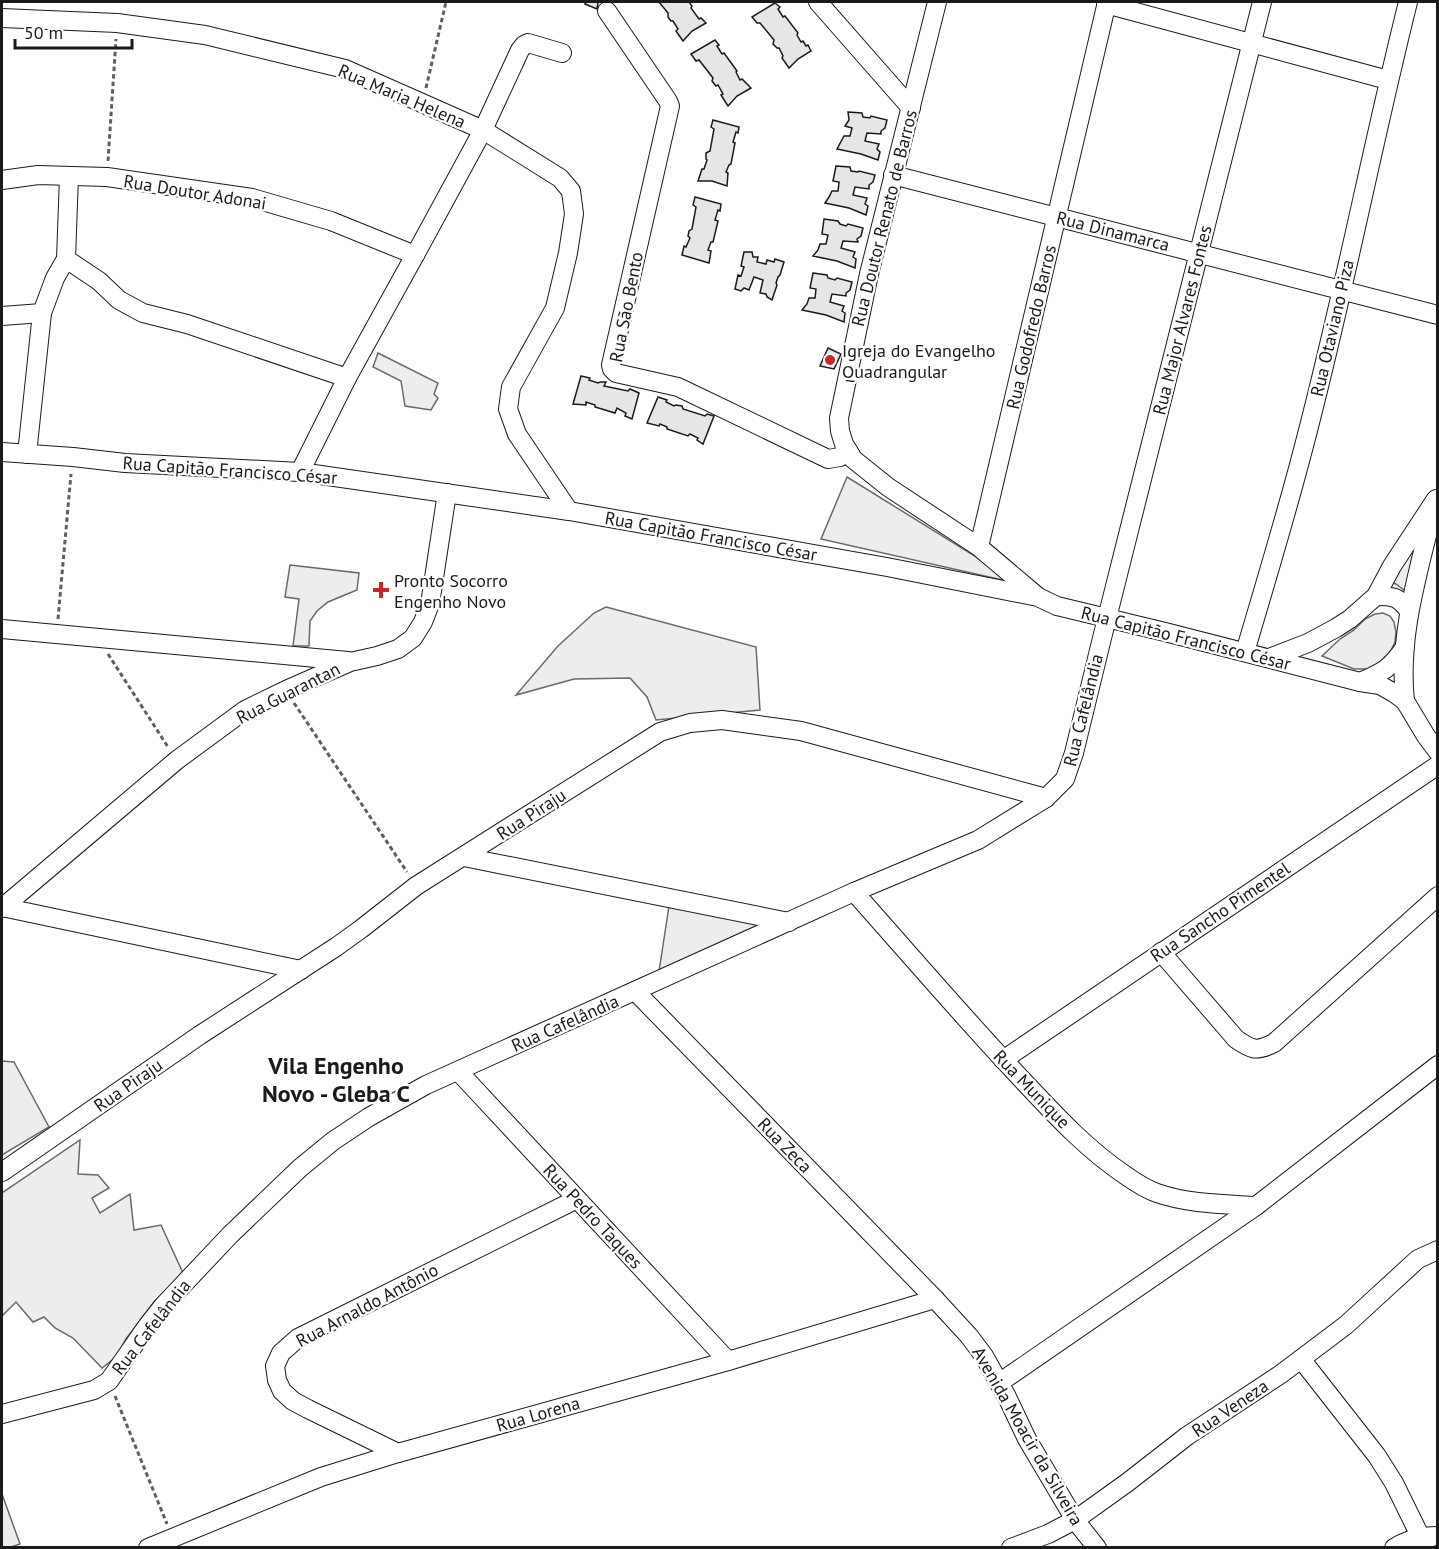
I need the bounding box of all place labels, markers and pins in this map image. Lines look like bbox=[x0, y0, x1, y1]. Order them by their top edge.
place label: Igreja do Evangelho Quadrangular bbox=[842, 339, 996, 383]
marker: Igreja do Evangelho Quadrangular bbox=[823, 353, 837, 367]
place label: Pronto Socorro Engenho Novo bbox=[394, 569, 508, 613]
marker: Pronto Socorro Engenho Novo bbox=[372, 581, 390, 599]

